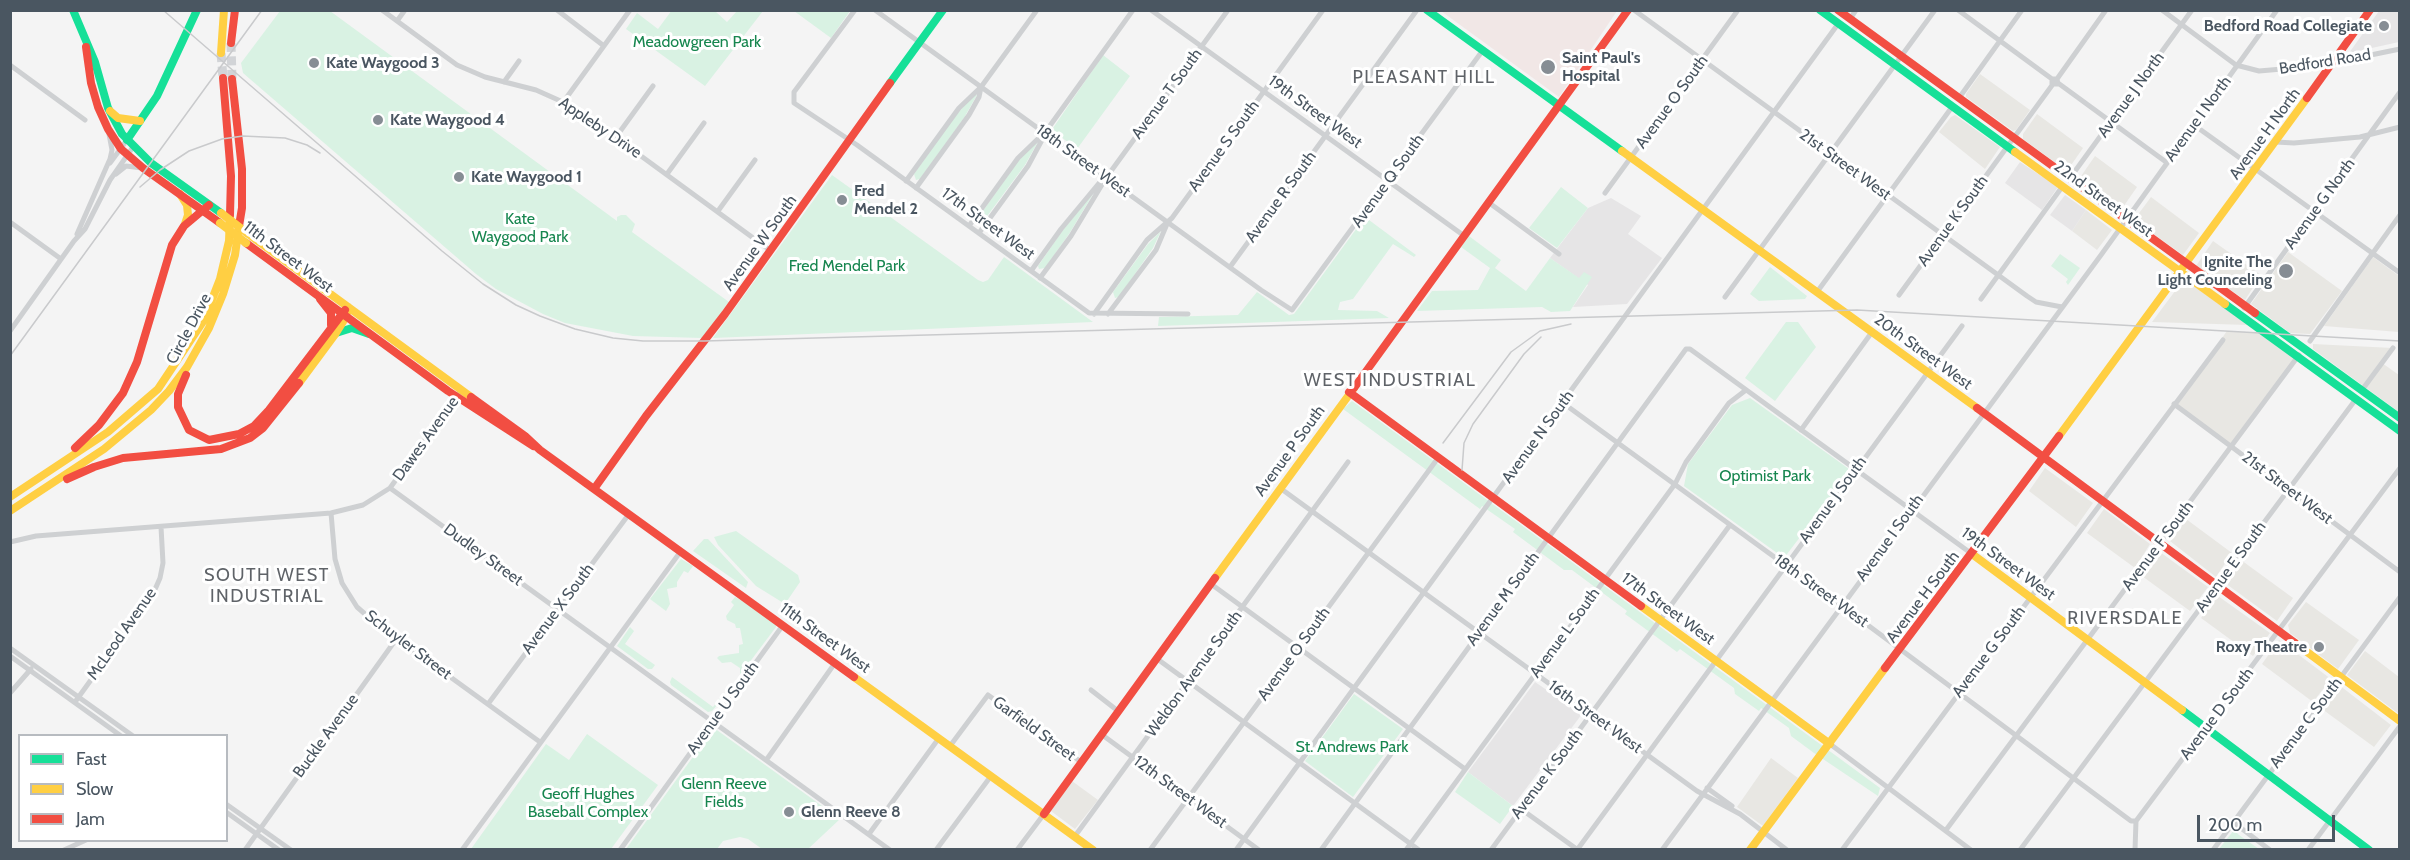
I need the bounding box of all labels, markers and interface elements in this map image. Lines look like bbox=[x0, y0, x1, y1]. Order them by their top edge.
place label: Bedford Road Collegiate bbox=[2204, 16, 2372, 36]
marker: Bedford Road Collegiate bbox=[2377, 19, 2391, 33]
park label: Meadowgreen Park bbox=[633, 32, 761, 52]
street label: Avenue T South bbox=[1128, 45, 1206, 143]
street label: Bedford Road bbox=[2278, 45, 2372, 79]
place label: Saint Paul's Hospital bbox=[1562, 48, 1641, 86]
street label: Avenue J North bbox=[2094, 49, 2168, 141]
street label: Avenue O South bbox=[1632, 52, 1712, 152]
place label: Kate Waygood 3 bbox=[326, 53, 440, 73]
marker: Kate Waygood 3 bbox=[307, 56, 321, 70]
marker: Saint Paul's Hospital bbox=[1539, 58, 1557, 76]
district label: PLEASANT HILL bbox=[1352, 67, 1496, 89]
street label: 19th Street West bbox=[1264, 71, 1366, 153]
street label: Avenue I North bbox=[2161, 73, 2235, 165]
street label: Avenue H North bbox=[2225, 85, 2305, 183]
street label: Appleby Drive bbox=[555, 93, 645, 163]
street label: Avenue S South bbox=[1185, 97, 1263, 195]
place label: Kate Waygood 4 bbox=[390, 110, 505, 130]
marker: Kate Waygood 4 bbox=[371, 113, 385, 127]
street label: 18th Street West bbox=[1032, 120, 1134, 202]
street label: 21st Street West bbox=[1795, 125, 1895, 205]
street label: Avenue Q South bbox=[1348, 131, 1428, 231]
street label: Avenue R South bbox=[1241, 148, 1321, 246]
street label: Avenue G North bbox=[2281, 155, 2359, 253]
street label: 22nd Street West bbox=[2050, 157, 2156, 241]
place label: Kate Waygood 1 bbox=[471, 167, 582, 187]
marker: Kate Waygood 1 bbox=[452, 170, 466, 184]
street label: Avenue K South bbox=[1914, 172, 1992, 270]
place label: Fred Mendel 2 bbox=[854, 181, 918, 219]
street label: 17th Street West bbox=[938, 184, 1038, 264]
street label: Avenue W South bbox=[719, 191, 801, 295]
marker: Fred Mendel 2 bbox=[835, 193, 849, 207]
park label: Kate Waygood Park bbox=[472, 209, 568, 247]
street label: 11th Street West bbox=[239, 217, 337, 297]
place label: Ignite The Light Counceling bbox=[2158, 252, 2272, 290]
park label: Fred Mendel Park bbox=[789, 256, 905, 276]
marker: Ignite The Light Counceling bbox=[2277, 262, 2295, 280]
street label: Circle Drive bbox=[162, 290, 216, 368]
street label: 20th Street West bbox=[1870, 310, 1976, 394]
district label: WEST INDUSTRIAL bbox=[1304, 370, 1476, 392]
street label: Avenue N South bbox=[1498, 387, 1578, 487]
street label: Dawes Avenue bbox=[389, 393, 463, 485]
street label: Avenue P South bbox=[1251, 402, 1329, 500]
street label: 21st Street West bbox=[2238, 448, 2336, 528]
street label: Avenue J South bbox=[1795, 453, 1871, 547]
park label: Optimist Park bbox=[1719, 466, 1811, 486]
street label: Avenue I South bbox=[1852, 491, 1928, 585]
street label: Avenue F South bbox=[2118, 498, 2198, 594]
street label: Avenue E South bbox=[2192, 518, 2270, 616]
street label: Dudley Street bbox=[440, 520, 526, 590]
street label: 19th Street West bbox=[1957, 523, 2059, 605]
street label: Avenue H South bbox=[1882, 547, 1964, 647]
street label: Avenue M South bbox=[1462, 548, 1544, 650]
street label: 18th Street West bbox=[1770, 550, 1872, 632]
street label: Avenue X South bbox=[518, 560, 598, 658]
district label: SOUTH WEST INDUSTRIAL bbox=[204, 565, 330, 608]
street label: 17th Street West bbox=[1618, 569, 1718, 649]
street label: McLeod Avenue bbox=[83, 584, 161, 684]
street label: Avenue L South bbox=[1526, 584, 1604, 682]
street label: 11th Street West bbox=[776, 599, 874, 677]
street label: Avenue G South bbox=[1948, 603, 2030, 701]
street label: Avenue O South bbox=[1254, 604, 1334, 704]
street label: Schuyler Street bbox=[361, 606, 455, 684]
street label: Weldon Avenue South bbox=[1142, 607, 1246, 741]
district label: RIVERSDALE bbox=[2067, 608, 2183, 630]
place label: Roxy Theatre bbox=[2216, 637, 2307, 657]
marker: Roxy Theatre bbox=[2312, 640, 2326, 654]
street label: Avenue U South bbox=[683, 658, 763, 758]
street label: Avenue D South bbox=[2176, 664, 2258, 764]
street label: Avenue C South bbox=[2266, 674, 2346, 772]
street label: 16th Street West bbox=[1544, 676, 1646, 758]
street label: Buckle Avenue bbox=[289, 691, 363, 781]
street label: Garfield Street bbox=[989, 693, 1079, 765]
street label: Avenue K South bbox=[1507, 725, 1587, 823]
legend bbox=[18, 734, 228, 842]
park label: St. Andrews Park bbox=[1296, 737, 1408, 757]
text: Fast bbox=[76, 748, 107, 770]
street label: 12th Street West bbox=[1130, 752, 1230, 832]
park label: Glenn Reeve Fields bbox=[681, 774, 767, 812]
text: Slow bbox=[76, 778, 113, 800]
park label: Geoff Hughes Baseball Complex bbox=[528, 784, 648, 822]
place label: Glenn Reeve 8 bbox=[801, 802, 901, 822]
scale bar bbox=[2200, 803, 2338, 841]
marker: Glenn Reeve 8 bbox=[782, 805, 796, 819]
text: Jam bbox=[76, 808, 105, 830]
text: 200 m bbox=[2208, 814, 2262, 836]

